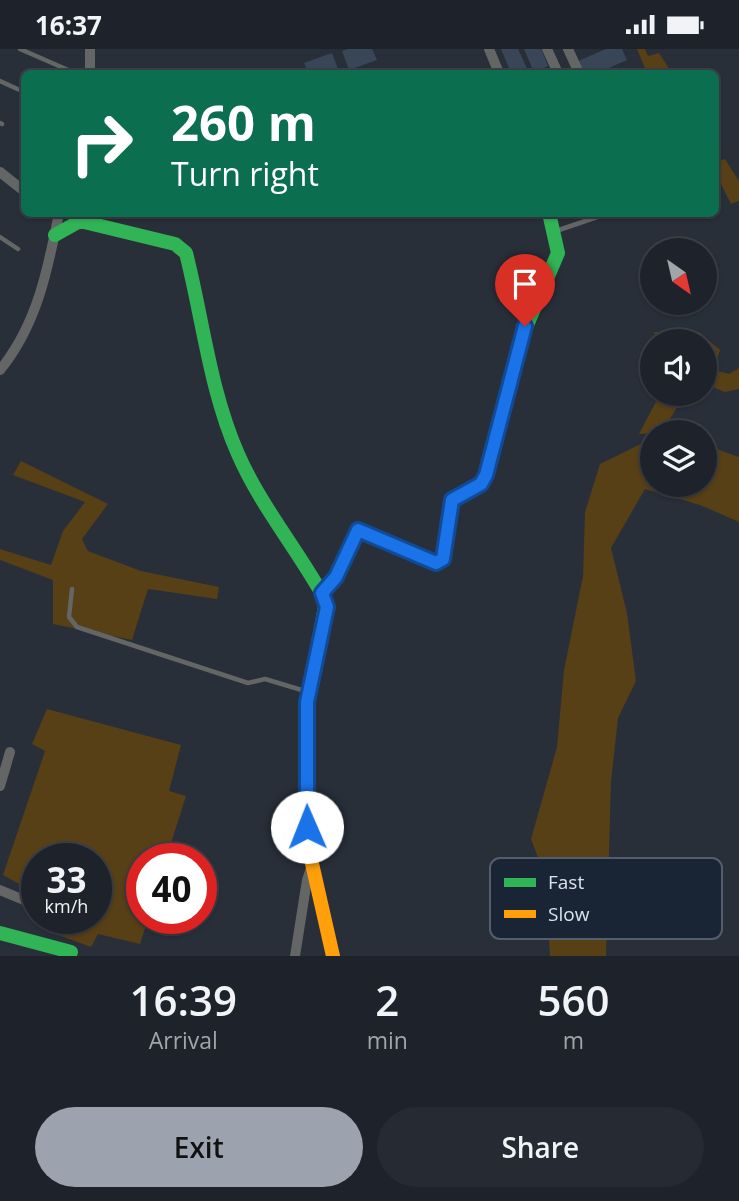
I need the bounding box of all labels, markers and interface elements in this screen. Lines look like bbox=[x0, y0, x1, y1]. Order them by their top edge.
text: 16:37 bbox=[35, 7, 102, 43]
text: 260 m bbox=[171, 89, 316, 155]
icon: right bbox=[56, 98, 147, 189]
text: Turn right bbox=[171, 152, 319, 195]
north arrow bbox=[640, 238, 718, 315]
map controls bbox=[640, 238, 717, 497]
pin bbox=[495, 254, 555, 326]
icon: arrive bbox=[506, 265, 544, 303]
button: sound bbox=[640, 329, 717, 406]
button: layers bbox=[640, 420, 717, 497]
position arrow bbox=[270, 790, 344, 864]
speed limit sign: 40 bbox=[126, 843, 217, 934]
text: 33 bbox=[46, 856, 87, 903]
legend bbox=[490, 858, 722, 939]
text: Fast bbox=[548, 869, 584, 895]
text: km/h bbox=[45, 894, 88, 918]
text: Slow bbox=[548, 901, 590, 927]
text: 16:39 bbox=[130, 971, 237, 1028]
text: 2 bbox=[375, 971, 399, 1028]
text: 560 bbox=[537, 971, 609, 1028]
text: Arrival bbox=[149, 1024, 218, 1056]
text: min bbox=[367, 1024, 408, 1056]
text: m bbox=[563, 1024, 584, 1056]
button: Exit bbox=[35, 1107, 363, 1187]
button: Share bbox=[377, 1107, 704, 1187]

